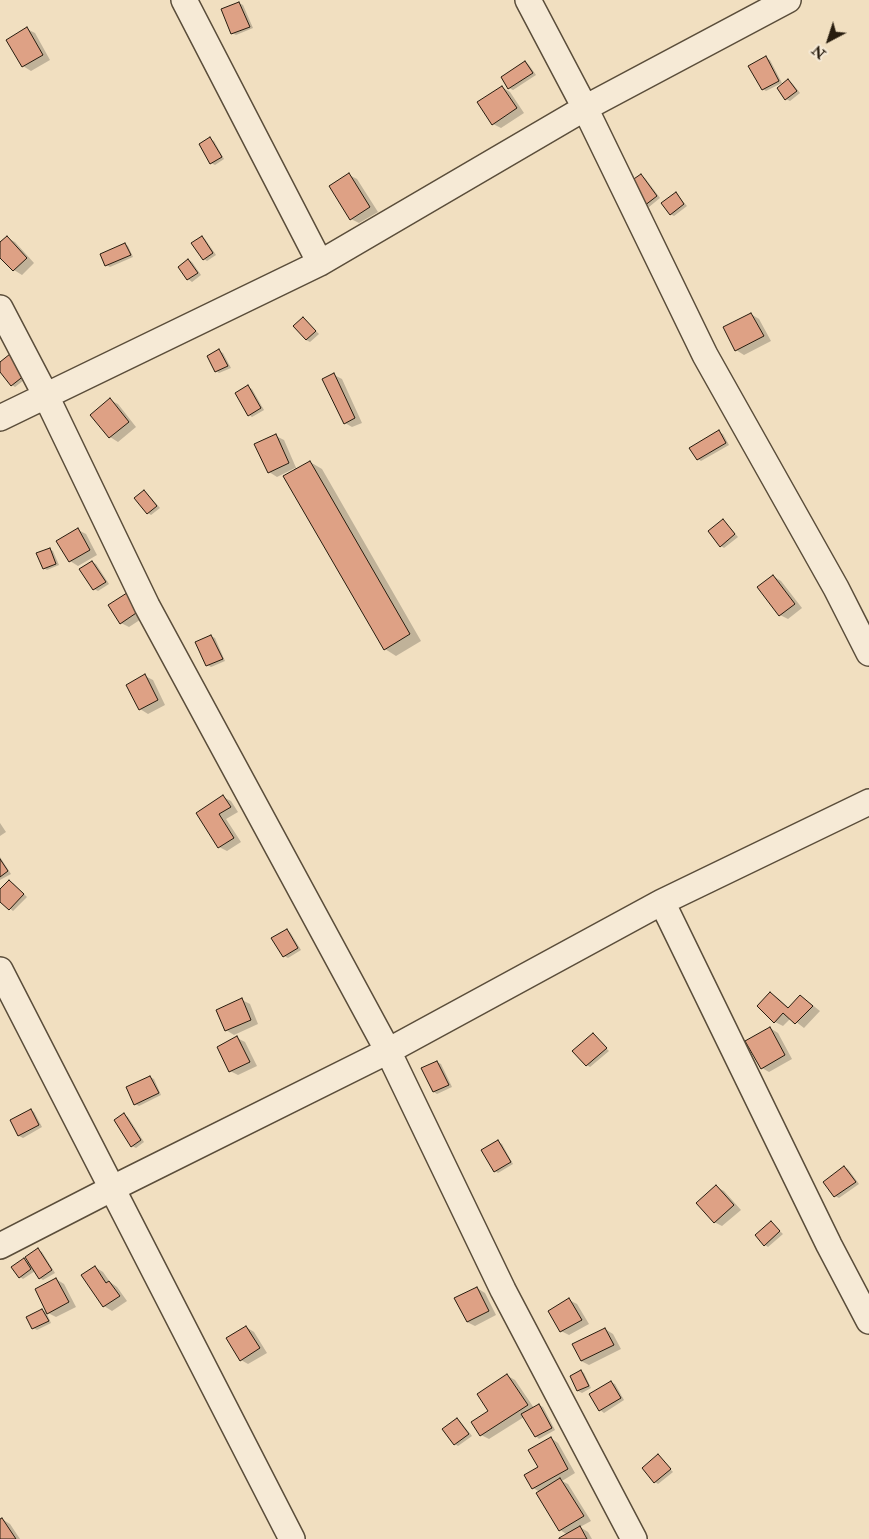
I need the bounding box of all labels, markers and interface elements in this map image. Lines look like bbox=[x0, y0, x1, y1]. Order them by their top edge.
north arrow bbox=[804, 15, 854, 65]
text: N bbox=[809, 41, 829, 62]

